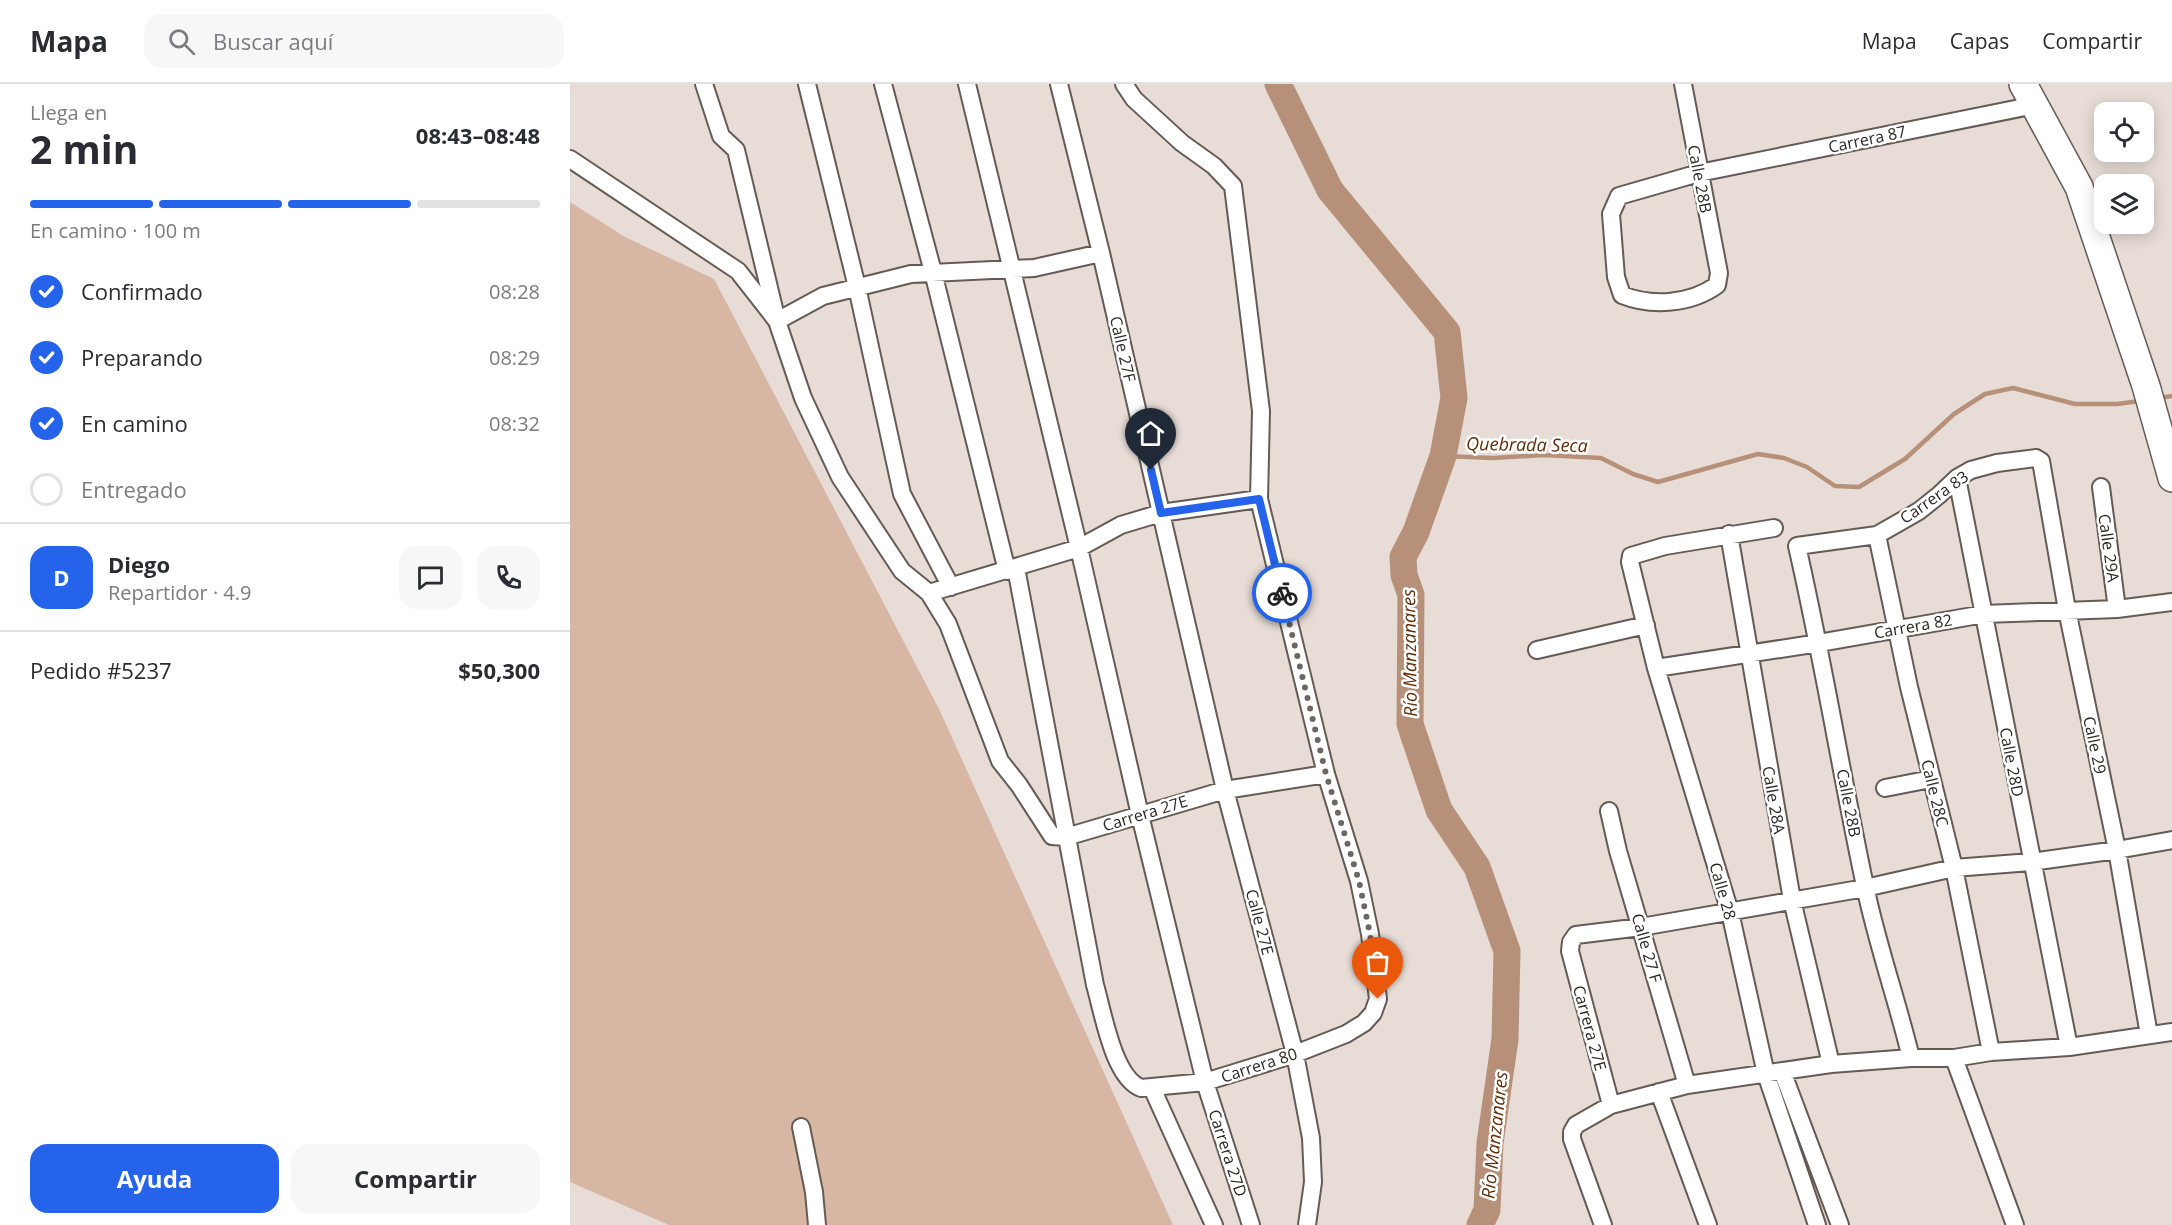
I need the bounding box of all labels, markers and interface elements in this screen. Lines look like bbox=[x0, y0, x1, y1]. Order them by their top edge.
search box bbox=[144, 14, 564, 68]
text: Mapa bbox=[30, 22, 108, 60]
icon: search bbox=[165, 25, 198, 58]
text: Buscar aquí bbox=[213, 26, 333, 56]
text: Mapa bbox=[1862, 27, 1917, 55]
text: Capas bbox=[1950, 27, 2009, 55]
text: Compartir bbox=[2042, 27, 2142, 55]
text: Llega en bbox=[30, 99, 107, 126]
map controls bbox=[2094, 102, 2154, 234]
button: locate bbox=[2094, 102, 2154, 162]
text: 08:43–08:48 bbox=[416, 120, 540, 150]
street label: Carrera 87 bbox=[1826, 120, 1908, 158]
text: 2 min bbox=[30, 122, 138, 175]
street label: Calle 28B bbox=[1683, 143, 1717, 215]
button: layers bbox=[2094, 174, 2154, 234]
text: En camino · 100 m bbox=[30, 217, 201, 244]
icon: check bbox=[30, 275, 63, 308]
text: Confirmado bbox=[81, 276, 203, 306]
text: 08:28 bbox=[489, 278, 540, 305]
street label: Calle 27F bbox=[1105, 314, 1141, 384]
icon: check bbox=[30, 341, 63, 374]
text: Preparando bbox=[81, 342, 203, 372]
text: 08:29 bbox=[489, 344, 540, 371]
icon: check bbox=[30, 407, 63, 440]
text: En camino bbox=[81, 408, 188, 438]
pin bbox=[1125, 408, 1176, 470]
text: 08:32 bbox=[489, 410, 540, 437]
icon: home bbox=[1134, 417, 1167, 450]
water label: Quebrada Seca bbox=[1466, 431, 1588, 457]
street label: Carrera 83 bbox=[1895, 465, 1973, 529]
text: Entregado bbox=[81, 474, 187, 504]
street label: Calle 29A bbox=[2093, 512, 2125, 584]
button: chat bbox=[399, 546, 462, 609]
button: phone bbox=[477, 546, 540, 609]
text: Diego bbox=[108, 549, 170, 579]
text: D bbox=[53, 562, 70, 592]
courier bbox=[1252, 563, 1312, 623]
icon: bike bbox=[1266, 577, 1299, 610]
text: Repartidor · 4.9 bbox=[108, 579, 252, 606]
water label: Río Manzanares bbox=[1396, 589, 1422, 717]
street label: Carrera 82 bbox=[1872, 608, 1954, 644]
text: Pedido #5237 bbox=[30, 655, 172, 685]
text: $50,300 bbox=[458, 655, 540, 685]
street label: Calle 29 bbox=[2078, 714, 2112, 776]
street label: Calle 28D bbox=[1995, 725, 2029, 799]
street label: Calle 28C bbox=[1916, 757, 1954, 829]
street label: Calle 28A bbox=[1757, 764, 1791, 837]
street label: Calle 28B bbox=[1832, 767, 1866, 839]
street label: Carrera 27E bbox=[1100, 790, 1190, 836]
street label: Calle 28 bbox=[1704, 860, 1742, 922]
street label: Calle 27E bbox=[1241, 887, 1279, 957]
street label: Calle 27 F bbox=[1627, 911, 1667, 985]
pin bbox=[1352, 937, 1403, 999]
icon: bag bbox=[1361, 946, 1394, 979]
street label: Carrera 27E bbox=[1568, 983, 1612, 1073]
street label: Carrera 80 bbox=[1218, 1042, 1300, 1088]
water label: Río Manzanares bbox=[1475, 1070, 1513, 1200]
street label: Carrera 27D bbox=[1204, 1107, 1252, 1199]
button: Ayuda bbox=[30, 1144, 279, 1213]
button: Compartir bbox=[291, 1144, 540, 1213]

